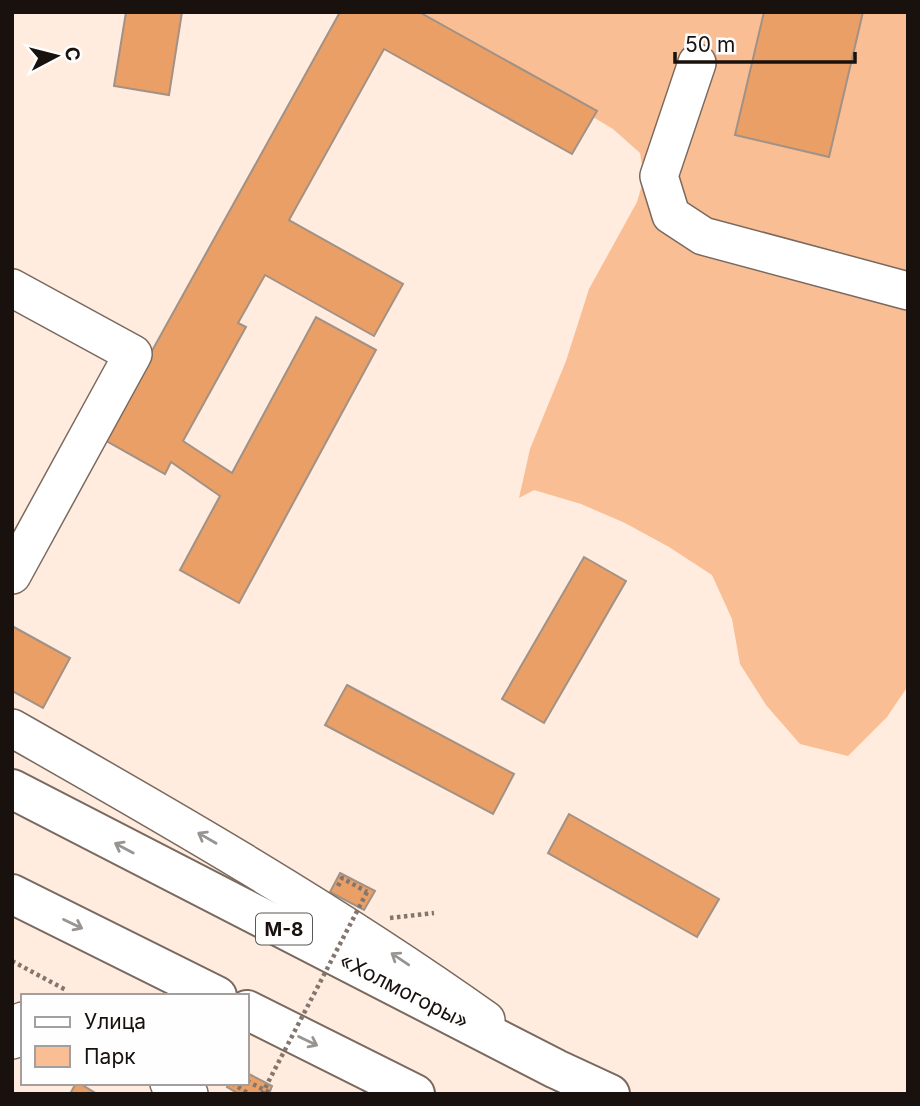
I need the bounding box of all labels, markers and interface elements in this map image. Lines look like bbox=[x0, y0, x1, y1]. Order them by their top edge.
north arrow bbox=[21, 21, 91, 91]
scale bar bbox=[675, 21, 855, 65]
text: 50 m bbox=[685, 32, 735, 57]
text: С bbox=[60, 46, 85, 62]
one-way arrow bbox=[197, 831, 217, 845]
one-way arrow bbox=[115, 840, 135, 854]
road number: М-8 bbox=[256, 914, 312, 945]
one-way arrow bbox=[62, 918, 83, 932]
street label: «Холмогоры» bbox=[336, 947, 473, 1034]
one-way arrow bbox=[391, 952, 410, 966]
legend bbox=[21, 994, 248, 1085]
text: Улица bbox=[84, 1009, 146, 1034]
one-way arrow bbox=[297, 1034, 318, 1048]
text: Парк bbox=[84, 1044, 136, 1069]

